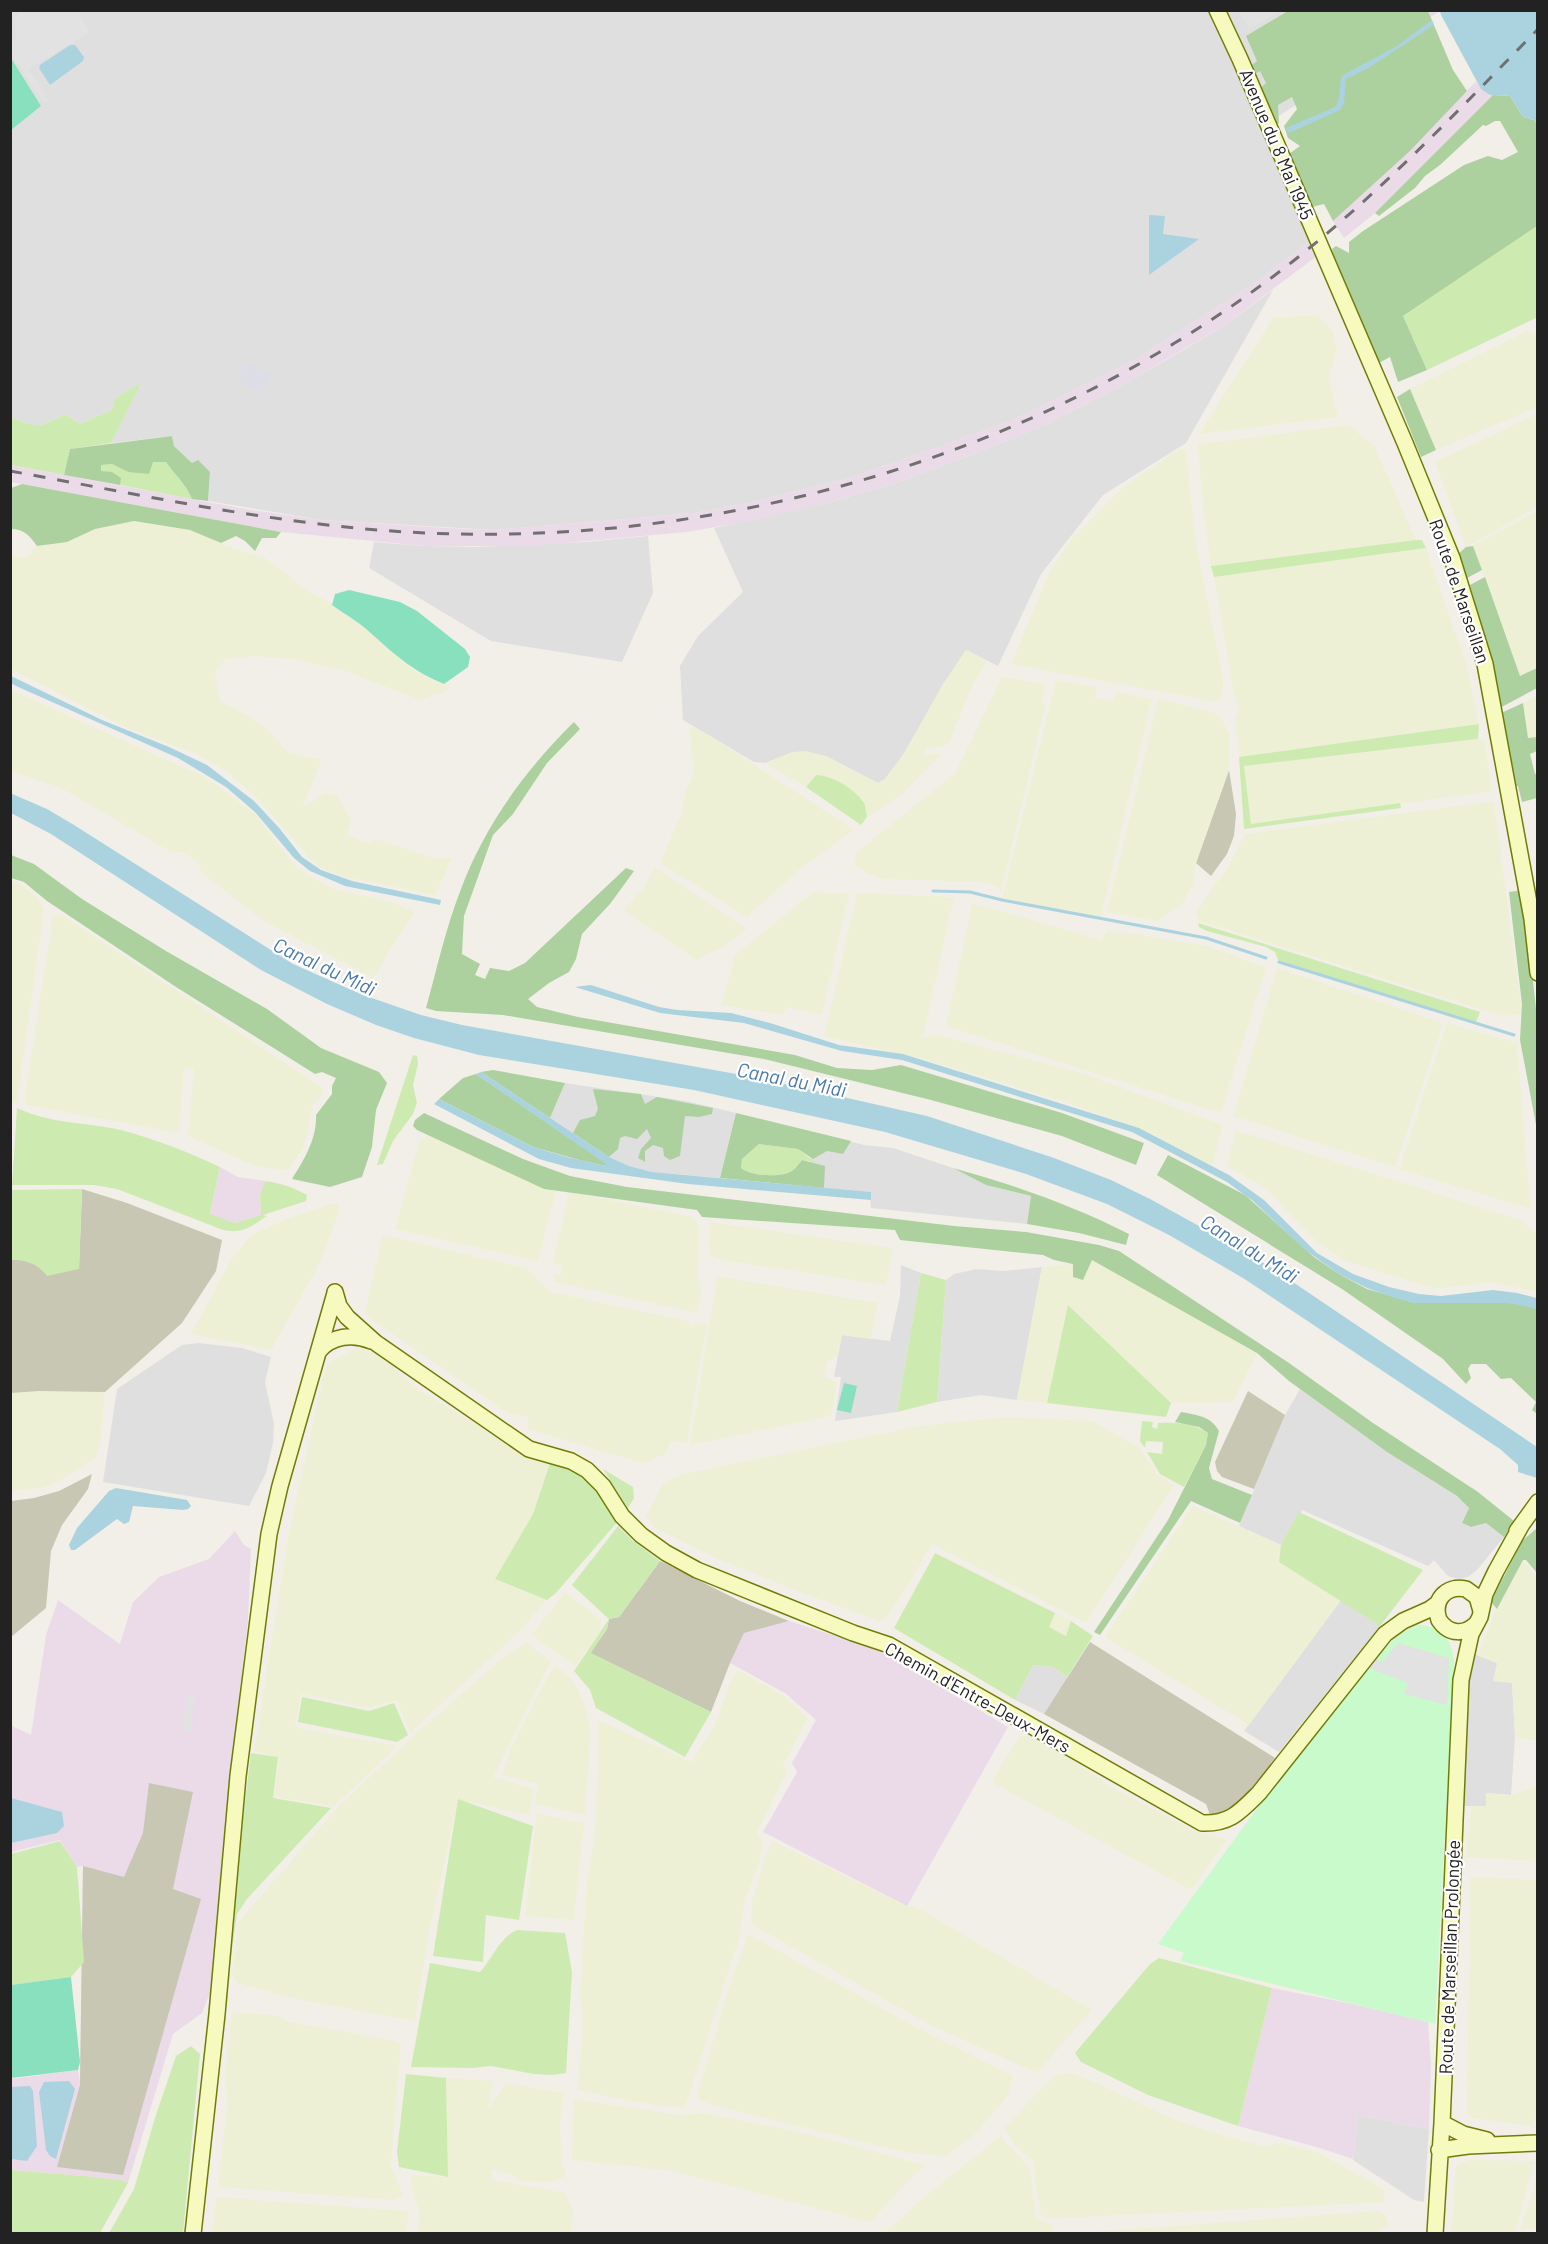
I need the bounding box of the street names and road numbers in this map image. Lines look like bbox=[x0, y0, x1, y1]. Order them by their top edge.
street label: Avenue du 8 Mai 1945 bbox=[1235, 65, 1319, 223]
street label: Route de Marseillan bbox=[1425, 516, 1495, 666]
street label: Chemin d'Entre-Deux-Mers bbox=[881, 1637, 1075, 1757]
street label: Route de Marseillan Prolongée bbox=[1434, 1839, 1464, 2075]

